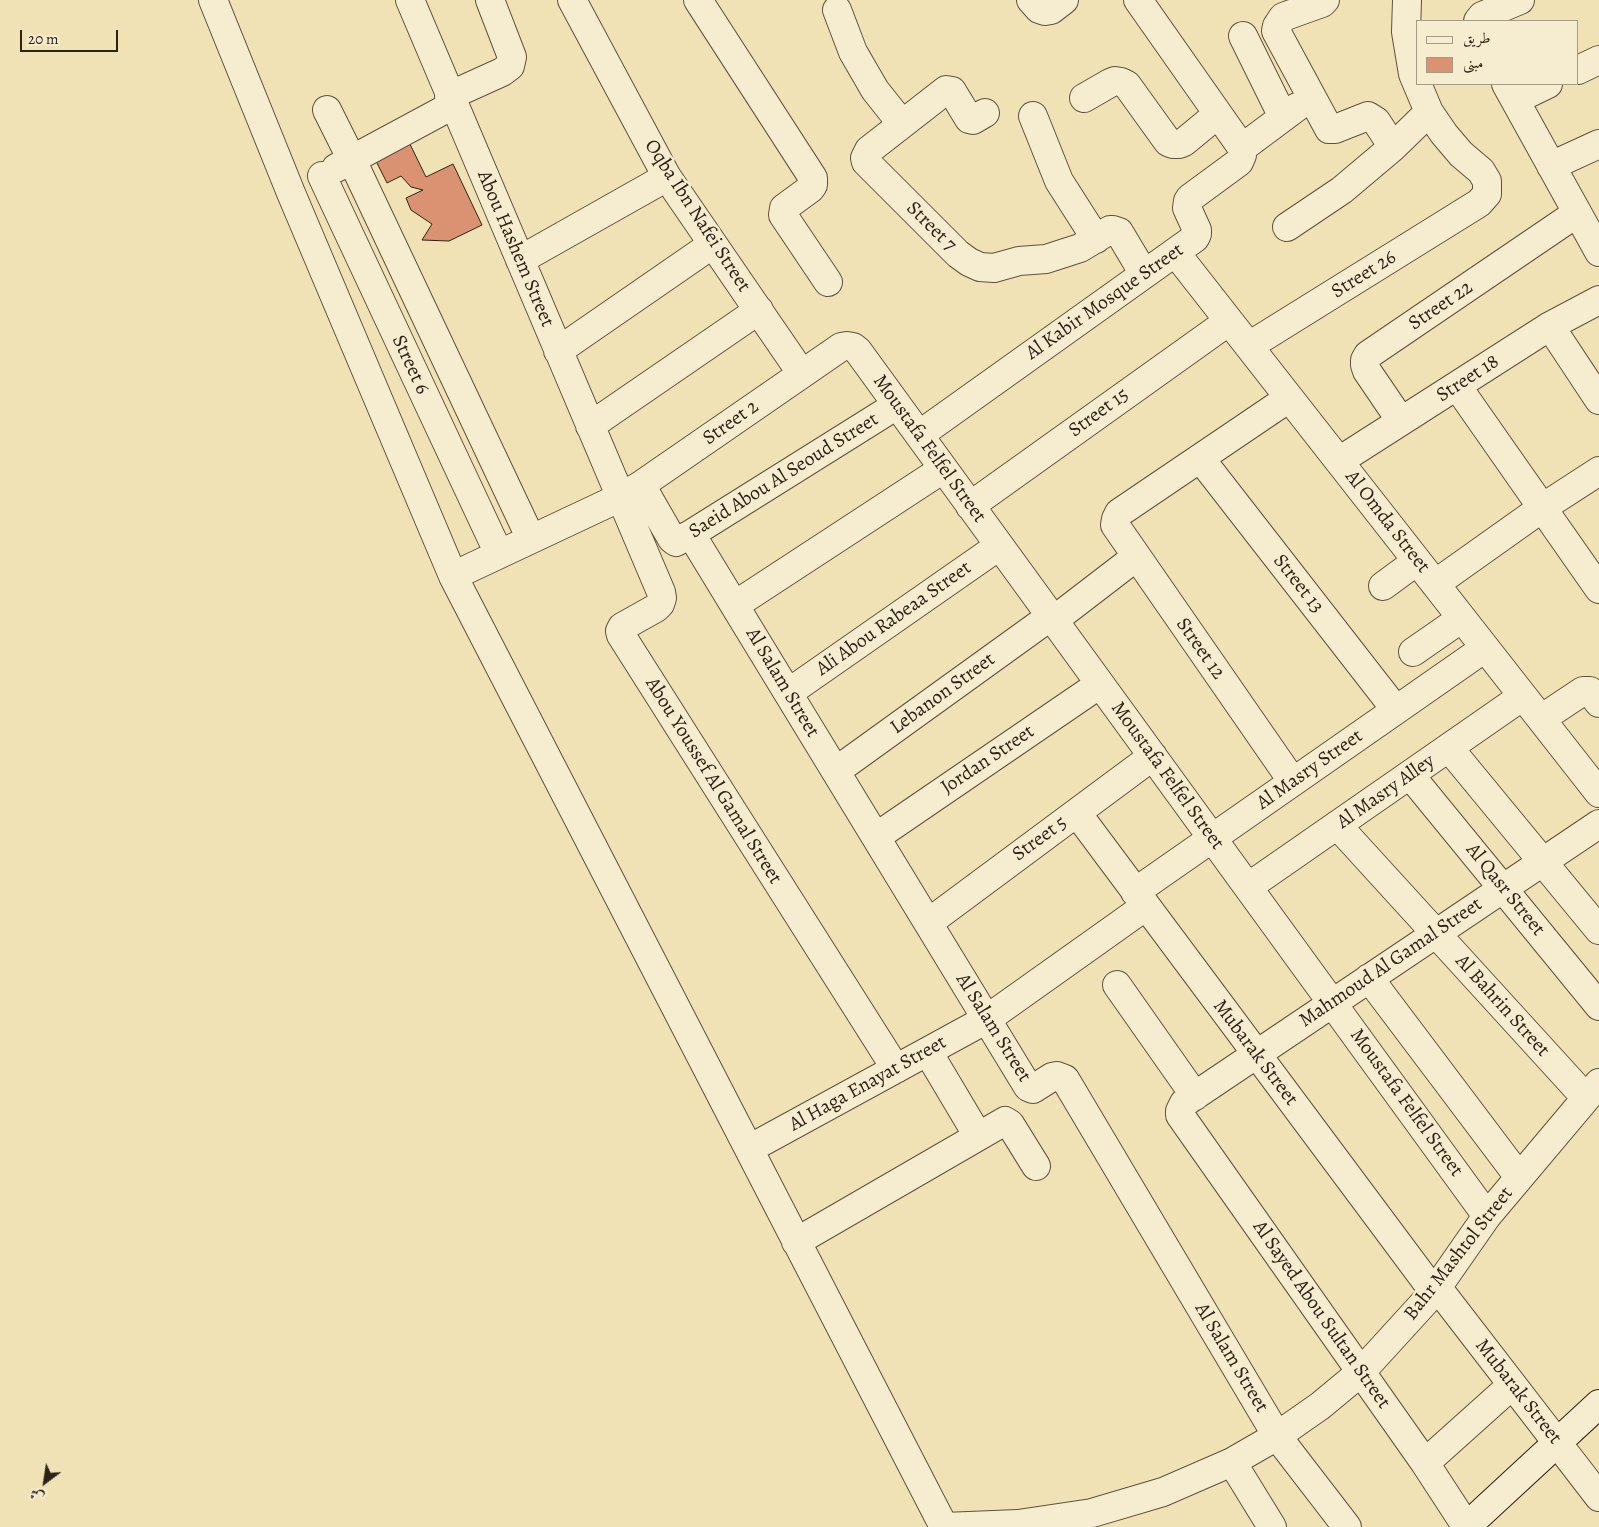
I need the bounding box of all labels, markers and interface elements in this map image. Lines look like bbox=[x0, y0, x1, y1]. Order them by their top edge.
scale bar bbox=[22, 20, 120, 52]
legend bbox=[1416, 20, 1579, 85]
text: طريق bbox=[1463, 28, 1490, 48]
text: 20 m bbox=[28, 29, 59, 49]
text: مبنى bbox=[1463, 53, 1483, 73]
street label: Oqba Ibn Nafei Street bbox=[639, 135, 755, 297]
street label: Abou Hashem Street bbox=[471, 167, 559, 331]
street label: Street 7 bbox=[901, 197, 961, 257]
street label: Al Kabir Mosque Street bbox=[1022, 239, 1188, 365]
street label: Street 26 bbox=[1327, 246, 1401, 304]
street label: Street 22 bbox=[1404, 276, 1478, 336]
street label: Street 6 bbox=[386, 332, 434, 398]
street label: Street 18 bbox=[1432, 350, 1504, 408]
street label: Moustafa Felfel Street bbox=[867, 370, 991, 528]
street label: Street 15 bbox=[1064, 383, 1134, 443]
street label: Street 2 bbox=[698, 395, 764, 451]
street label: Saeid Abou Al Seoud Street bbox=[685, 408, 883, 544]
street label: Al Omda Street bbox=[1339, 466, 1435, 578]
street label: Street 13 bbox=[1268, 550, 1328, 618]
street label: Ali Abou Rabeaa Street bbox=[812, 556, 976, 682]
street label: Street 12 bbox=[1170, 614, 1230, 684]
street label: Al Salam Street bbox=[740, 624, 824, 742]
street label: Lebanon Street bbox=[886, 648, 1000, 740]
street label: Abou Youssef Al Gamal Street bbox=[639, 673, 787, 889]
street label: Moustafa Felfel Street bbox=[1105, 697, 1229, 855]
street label: Jordan Street bbox=[937, 720, 1039, 800]
street label: Al Masry Street bbox=[1252, 725, 1368, 815]
street label: Al Masry Alley bbox=[1332, 749, 1440, 835]
street label: Street 5 bbox=[1008, 811, 1072, 867]
street label: Al Qasr Street bbox=[1460, 839, 1550, 941]
street label: Mahmoud Al Gamal Street bbox=[1295, 893, 1487, 1033]
street label: Al Bahrin Street bbox=[1450, 950, 1554, 1062]
street label: Al Salam Street bbox=[950, 969, 1036, 1087]
street label: Mubarak Street bbox=[1207, 995, 1303, 1111]
street label: Moustafa Felfel Street bbox=[1344, 1024, 1468, 1182]
street label: Al Haga Enayat Street bbox=[785, 1031, 951, 1137]
street label: Bahr Mashtol Street bbox=[1399, 1182, 1519, 1326]
street label: Al Sayed Abou Sultan Street bbox=[1247, 1216, 1395, 1414]
street label: Al Salam Street bbox=[1189, 1299, 1273, 1417]
street label: Mubarak Street bbox=[1470, 1335, 1566, 1449]
north arrow bbox=[20, 1457, 70, 1507]
text: ش bbox=[26, 1484, 48, 1507]

